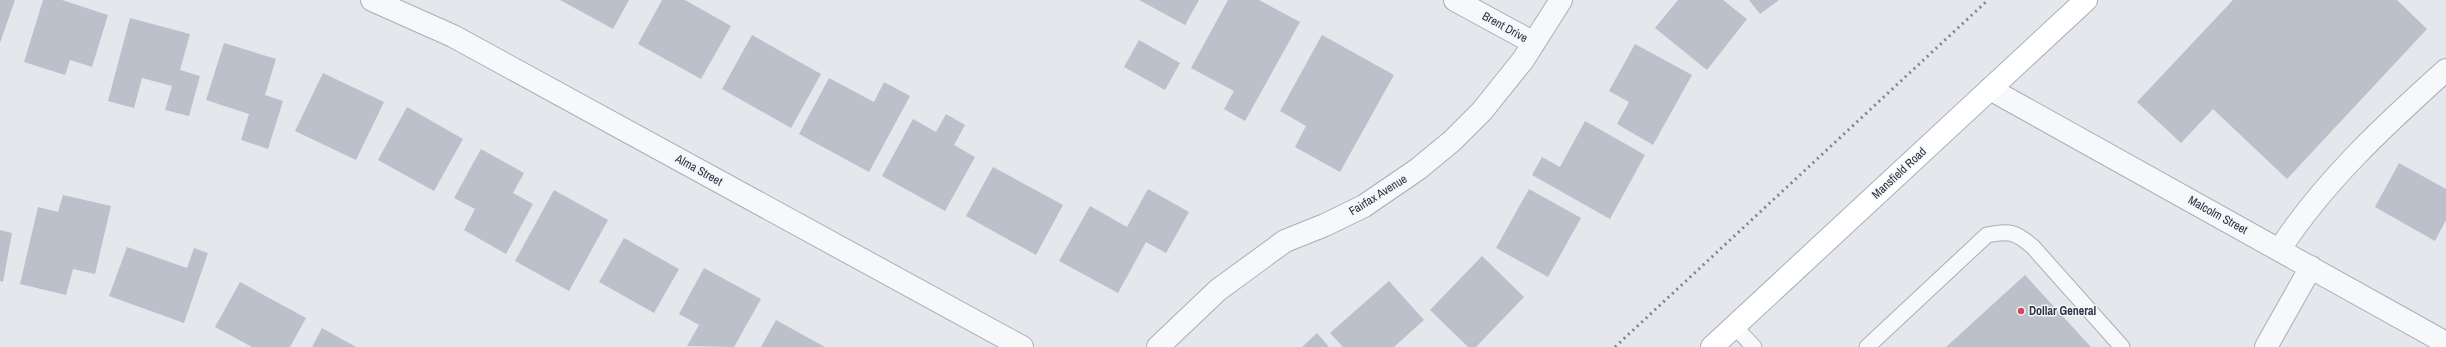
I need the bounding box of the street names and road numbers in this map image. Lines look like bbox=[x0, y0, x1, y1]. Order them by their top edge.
street label: Brent Drive bbox=[1479, 8, 1531, 46]
street label: Mansfield Road bbox=[1868, 144, 1930, 202]
street label: Alma Street bbox=[672, 150, 726, 190]
street label: Fairfax Avenue bbox=[1346, 171, 1410, 219]
street label: Malcolm Street bbox=[2185, 192, 2251, 238]

